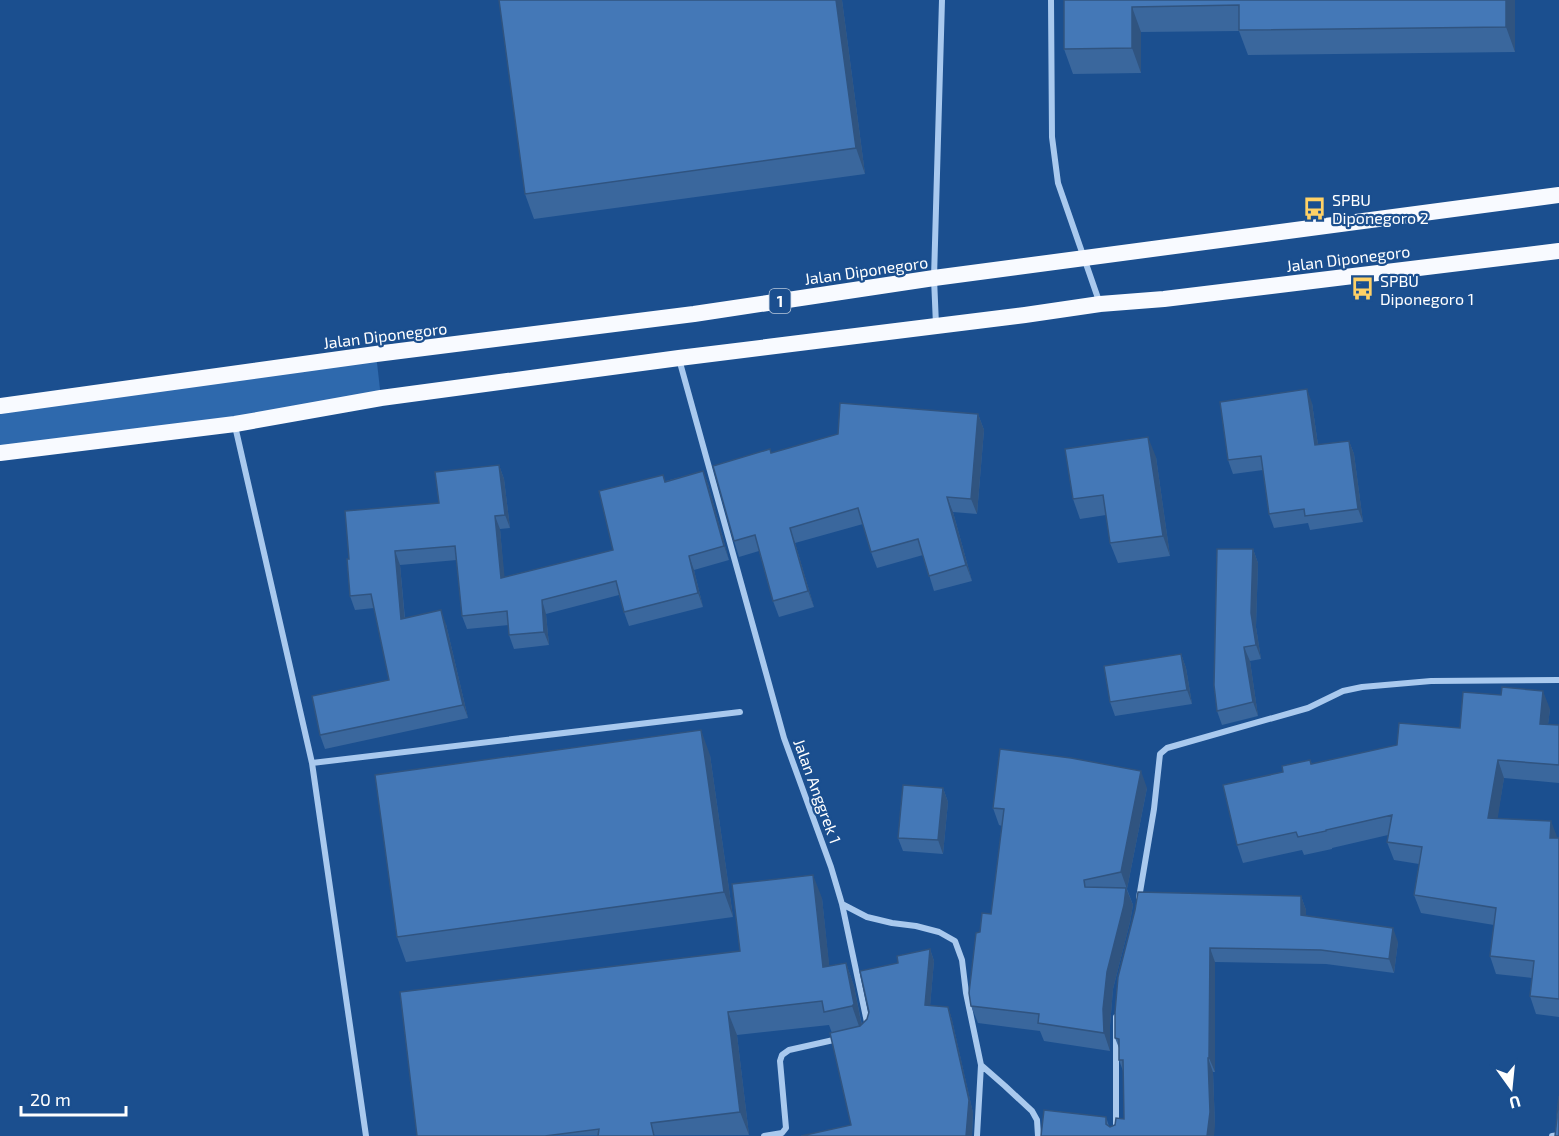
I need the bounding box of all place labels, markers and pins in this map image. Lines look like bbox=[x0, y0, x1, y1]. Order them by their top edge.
place label: SPBU Diponegoro 2 bbox=[1332, 190, 1429, 227]
bus stop icon: SPBU Diponegoro 2 bbox=[1301, 195, 1327, 221]
place label: SPBU Diponegoro 1 bbox=[1380, 271, 1474, 308]
bus stop icon: SPBU Diponegoro 1 bbox=[1349, 276, 1375, 302]

